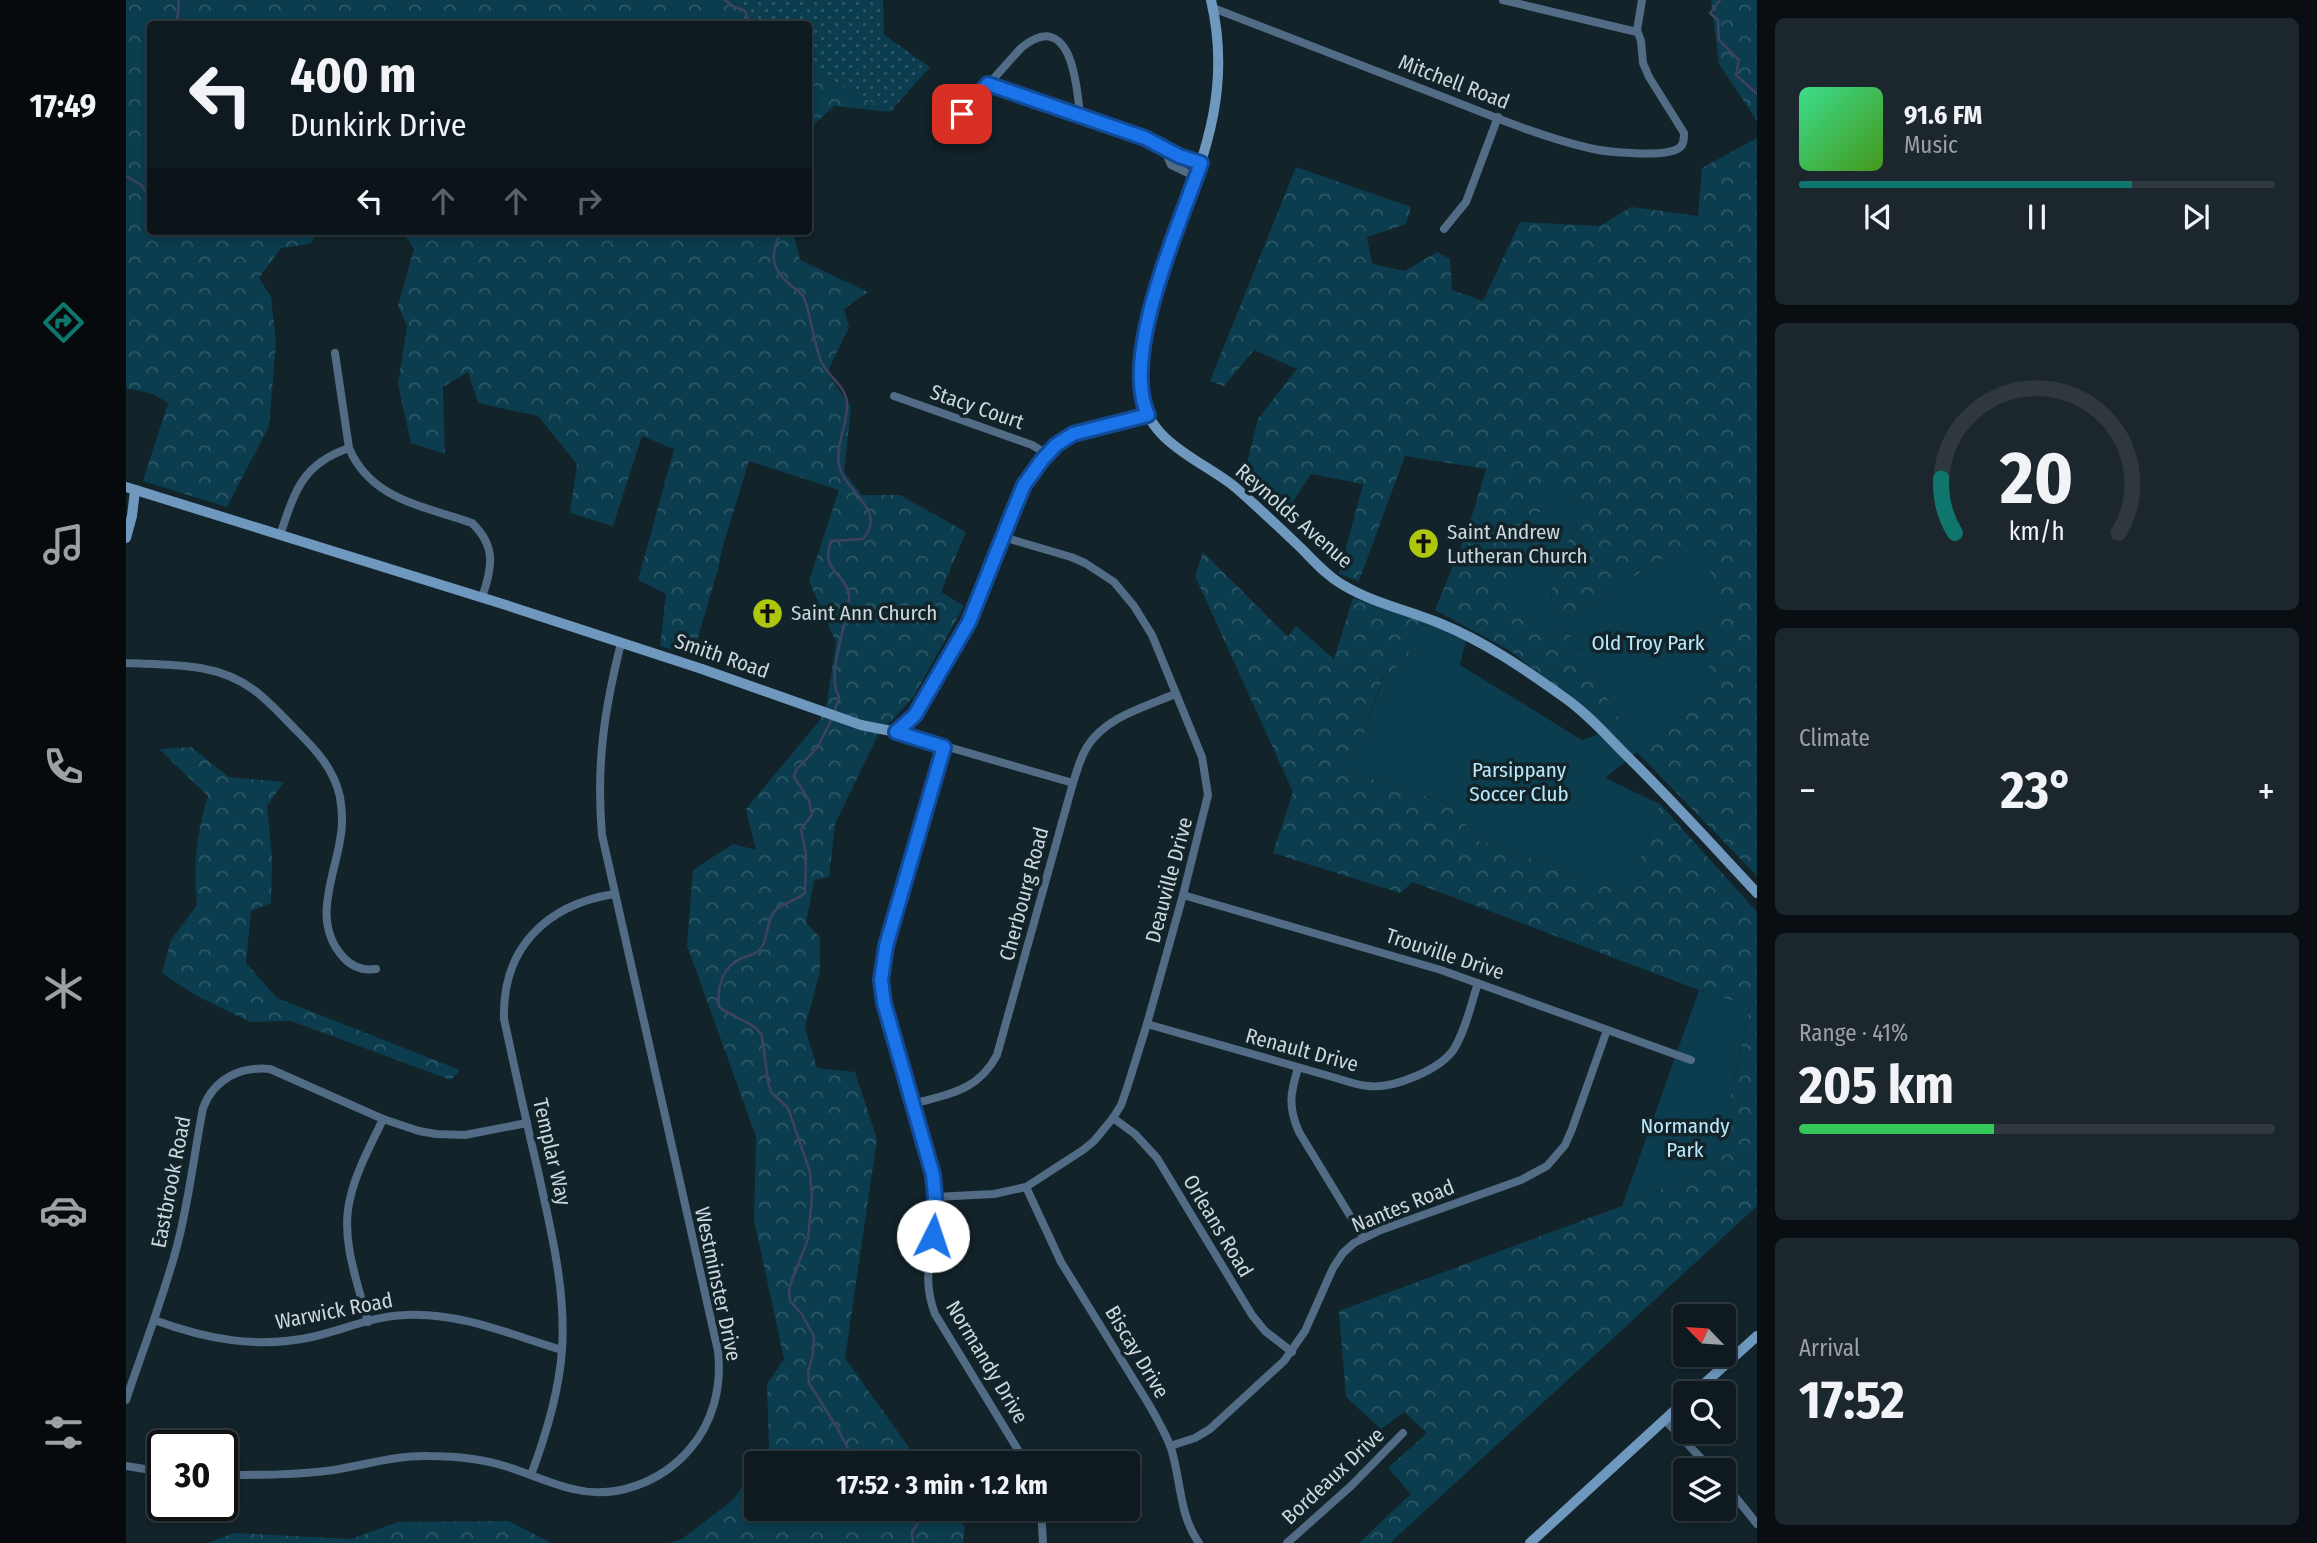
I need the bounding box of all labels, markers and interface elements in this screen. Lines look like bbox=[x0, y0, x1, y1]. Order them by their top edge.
text: 400 m bbox=[290, 46, 416, 105]
icon: left bbox=[175, 49, 266, 140]
street label: Mitchell Road bbox=[1395, 49, 1513, 115]
pin bbox=[932, 84, 992, 144]
text: 17:49 bbox=[30, 87, 96, 125]
icon: arrive bbox=[943, 95, 981, 133]
text: 91.6 FM bbox=[1904, 100, 1982, 131]
text: Dunkirk Drive bbox=[290, 106, 467, 144]
text: Music bbox=[1904, 131, 1958, 159]
icon: left bbox=[351, 182, 389, 220]
icon: ahead bbox=[424, 182, 462, 220]
icon: ahead bbox=[497, 182, 535, 220]
icon: right bbox=[570, 182, 608, 220]
icon: previous bbox=[1859, 198, 1897, 236]
icon: pause bbox=[2018, 198, 2056, 236]
icon: next bbox=[2177, 198, 2215, 236]
icon: directions bbox=[39, 298, 88, 347]
street label: Stacy Court bbox=[927, 379, 1027, 435]
text: 20 bbox=[1999, 435, 2074, 522]
street label: Reynolds Avenue bbox=[1230, 458, 1358, 574]
text: km/h bbox=[2009, 516, 2065, 546]
place label: Saint Andrew Lutheran Church bbox=[1447, 519, 1588, 569]
icon: music bbox=[39, 520, 88, 569]
church icon: Saint Andrew Lutheran Church bbox=[1407, 527, 1441, 561]
church icon: Saint Ann Church bbox=[751, 596, 785, 630]
place label: Saint Ann Church bbox=[791, 600, 937, 626]
street label: Smith Road bbox=[671, 628, 773, 684]
park label: Old Troy Park bbox=[1591, 630, 1705, 656]
text: Climate bbox=[1799, 724, 1870, 752]
icon: phone bbox=[39, 742, 88, 791]
park label: Parsippany Soccer Club bbox=[1469, 757, 1569, 807]
text: 23° bbox=[2000, 759, 2073, 822]
text: − bbox=[1799, 768, 1816, 814]
text: + bbox=[2258, 768, 2275, 814]
street label: Deauville Drive bbox=[1140, 814, 1198, 946]
street label: Cherbourg Road bbox=[994, 824, 1054, 964]
street label: Trouville Drive bbox=[1382, 923, 1508, 985]
icon: climate bbox=[39, 964, 88, 1013]
text: Range · 41% bbox=[1799, 1019, 1908, 1047]
street label: Renault Drive bbox=[1243, 1022, 1361, 1078]
text: 205 km bbox=[1799, 1054, 1954, 1117]
street label: Templar Way bbox=[527, 1096, 577, 1208]
park label: Normandy Park bbox=[1640, 1113, 1730, 1163]
street label: Eastbrook Road bbox=[145, 1114, 197, 1250]
street label: Orleans Road bbox=[1177, 1170, 1259, 1282]
street label: Nantes Road bbox=[1348, 1174, 1458, 1238]
icon: car bbox=[39, 1186, 88, 1235]
position arrow bbox=[896, 1199, 970, 1273]
street label: Westminster Drive bbox=[689, 1205, 747, 1363]
street label: Warwick Road bbox=[273, 1287, 395, 1335]
street label: Normandy Drive bbox=[940, 1296, 1034, 1428]
street label: Biscay Drive bbox=[1099, 1301, 1175, 1403]
north arrow bbox=[1673, 1304, 1736, 1367]
map controls bbox=[1673, 1304, 1736, 1521]
text: Arrival bbox=[1799, 1334, 1860, 1362]
text: 17:52 bbox=[1799, 1369, 1904, 1432]
button: search bbox=[1673, 1381, 1736, 1444]
icon: filters bbox=[39, 1408, 88, 1457]
street label: Bordeaux Drive bbox=[1276, 1422, 1390, 1530]
speed limit sign: 30 bbox=[147, 1430, 238, 1521]
button: layers bbox=[1673, 1458, 1736, 1521]
text: 17:52 · 3 min · 1.2 km bbox=[836, 1470, 1048, 1501]

